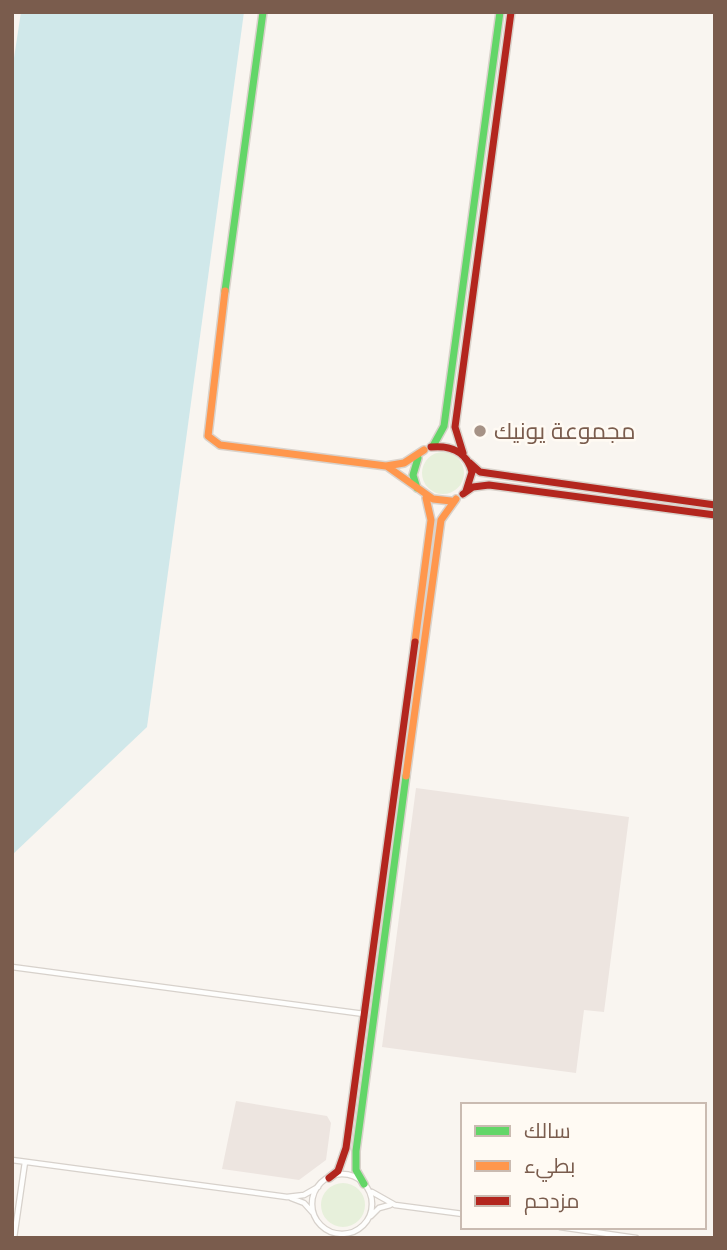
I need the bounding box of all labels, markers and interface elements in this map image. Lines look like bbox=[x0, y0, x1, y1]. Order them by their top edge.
place label: مجموعة يونيك bbox=[494, 414, 635, 446]
marker: مجموعة يونيك bbox=[472, 423, 488, 439]
legend bbox=[461, 1103, 706, 1229]
text: سالك bbox=[524, 1116, 571, 1144]
text: بطيء bbox=[524, 1151, 575, 1182]
text: مزدحم bbox=[524, 1186, 579, 1215]

